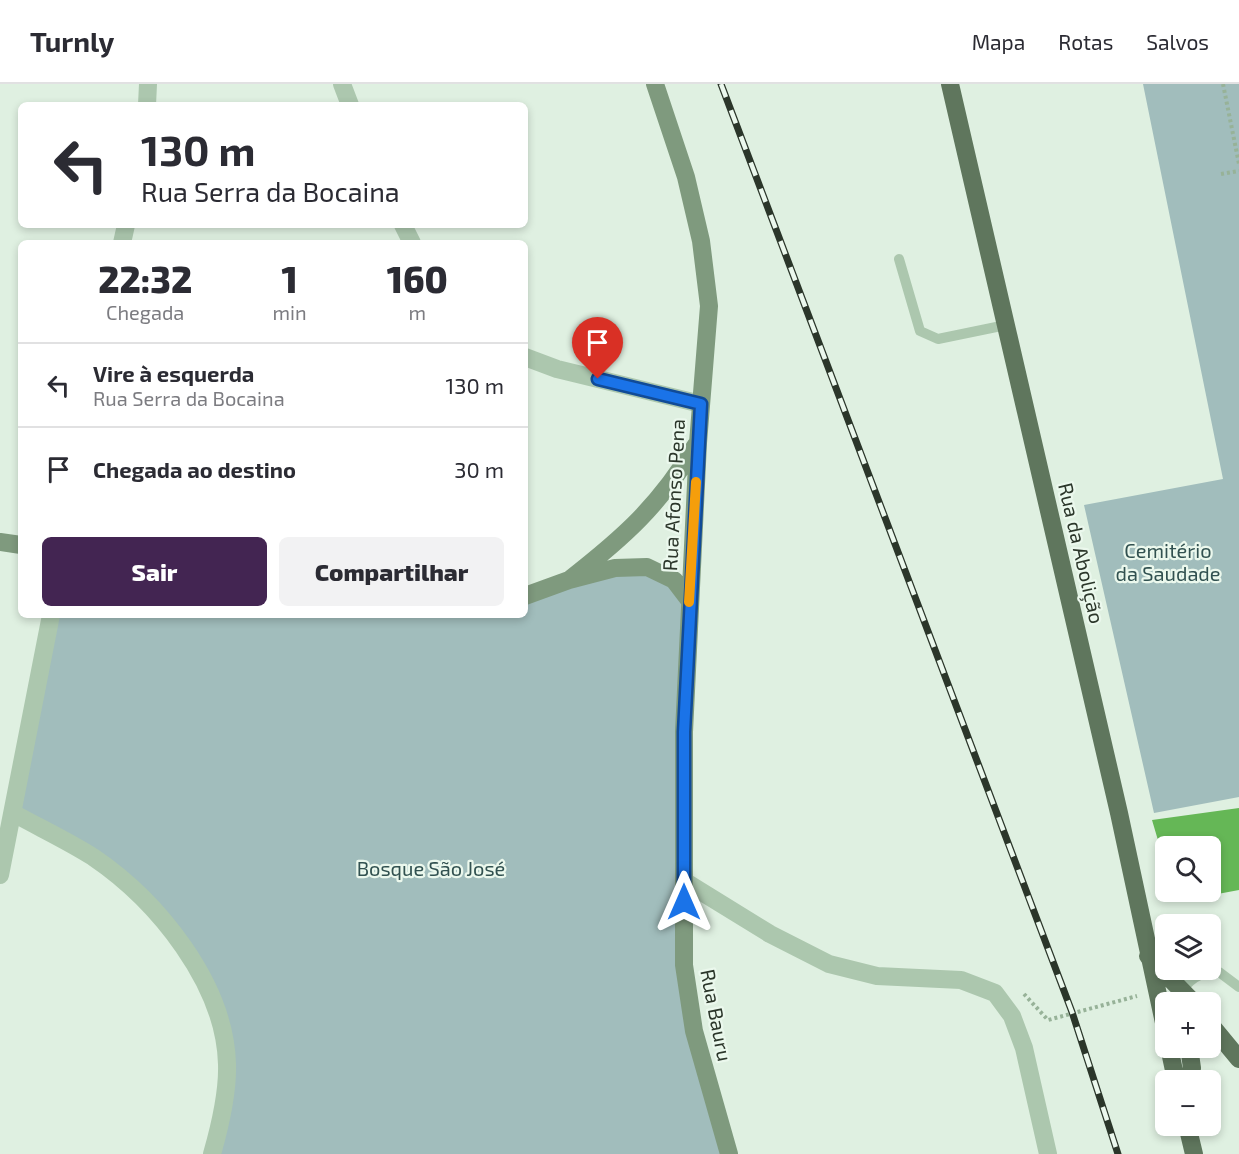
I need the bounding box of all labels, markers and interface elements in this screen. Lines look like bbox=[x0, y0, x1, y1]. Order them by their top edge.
text: Turnly bbox=[30, 24, 114, 58]
text: Mapa bbox=[972, 29, 1025, 54]
text: Rotas bbox=[1058, 29, 1113, 54]
text: Salvos bbox=[1146, 29, 1209, 54]
text: 130 m bbox=[141, 124, 256, 174]
icon: left bbox=[42, 126, 120, 204]
text: Rua Serra da Bocaina bbox=[141, 175, 400, 207]
text: 22:32 bbox=[98, 257, 192, 300]
text: 1 bbox=[281, 257, 298, 300]
text: 160 bbox=[387, 257, 448, 300]
text: Chegada bbox=[106, 300, 184, 324]
text: min bbox=[272, 300, 307, 324]
text: m bbox=[409, 300, 426, 324]
pin bbox=[572, 317, 623, 379]
icon: arrive bbox=[581, 326, 614, 359]
text: Vire à esquerda bbox=[93, 360, 254, 386]
icon: left bbox=[42, 369, 75, 402]
text: 130 m bbox=[446, 372, 504, 398]
text: Rua Serra da Bocaina bbox=[93, 386, 285, 410]
street label: Rua Afonso Pena bbox=[657, 418, 689, 572]
icon: arrive bbox=[42, 453, 75, 486]
text: Chegada ao destino bbox=[93, 456, 296, 482]
text: 30 m bbox=[454, 456, 504, 482]
street label: Rua da Abolição bbox=[1053, 480, 1110, 626]
button: Sair bbox=[42, 537, 267, 606]
button: Compartilhar bbox=[279, 537, 504, 606]
park label: Cemitério da Saudade bbox=[1115, 538, 1221, 585]
map controls bbox=[1155, 836, 1221, 1136]
button: search bbox=[1155, 836, 1221, 902]
park label: Bosque São José bbox=[357, 856, 505, 880]
position arrow bbox=[652, 870, 716, 934]
button: layers bbox=[1155, 914, 1221, 980]
street label: Rua Bauru bbox=[696, 967, 738, 1063]
button: + bbox=[1155, 992, 1221, 1058]
button: − bbox=[1155, 1070, 1221, 1136]

